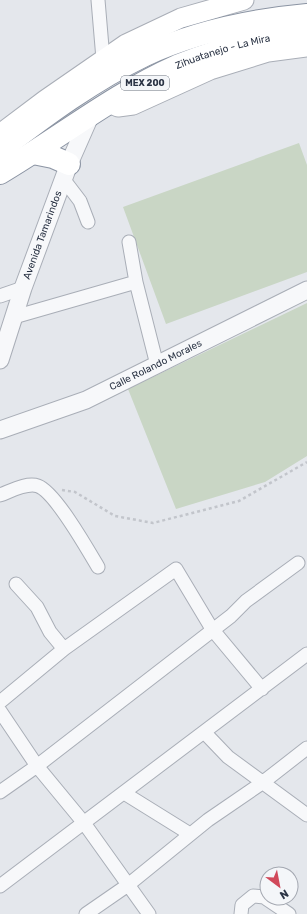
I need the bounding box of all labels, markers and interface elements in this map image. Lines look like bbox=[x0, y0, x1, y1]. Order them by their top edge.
street label: Zihuatanejo - La Mira bbox=[174, 32, 271, 72]
road number: MEX 200 bbox=[121, 76, 169, 90]
street label: Avenida Tamarindos bbox=[21, 189, 65, 281]
street label: Calle Rolando Morales bbox=[108, 337, 204, 393]
north arrow bbox=[259, 866, 299, 906]
text: N bbox=[277, 886, 291, 902]

